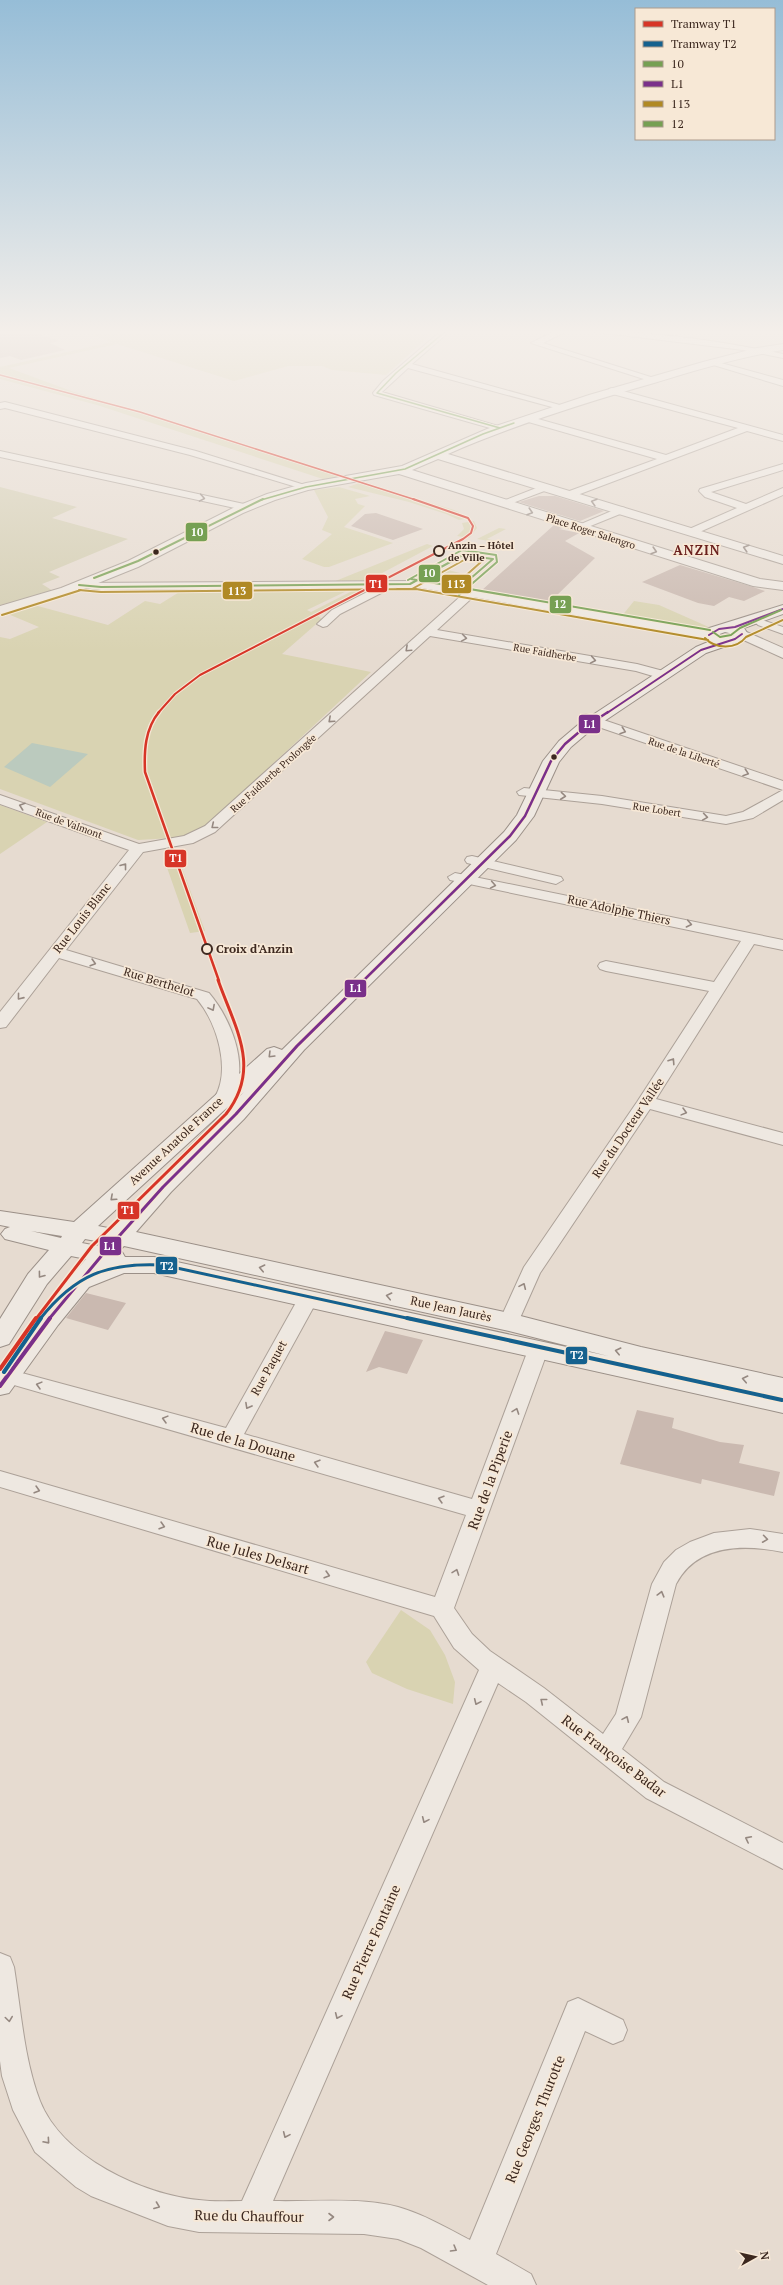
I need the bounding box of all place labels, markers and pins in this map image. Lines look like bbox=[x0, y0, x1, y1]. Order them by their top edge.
place label: Anzin – Hôtel de Ville bbox=[448, 539, 515, 564]
marker: Anzin – Hôtel de Ville bbox=[433, 545, 445, 557]
unlabelled marker bbox=[151, 547, 161, 557]
unlabelled marker bbox=[549, 752, 559, 762]
place label: Croix d'Anzin bbox=[216, 941, 293, 956]
marker: Croix d'Anzin bbox=[201, 943, 213, 955]

